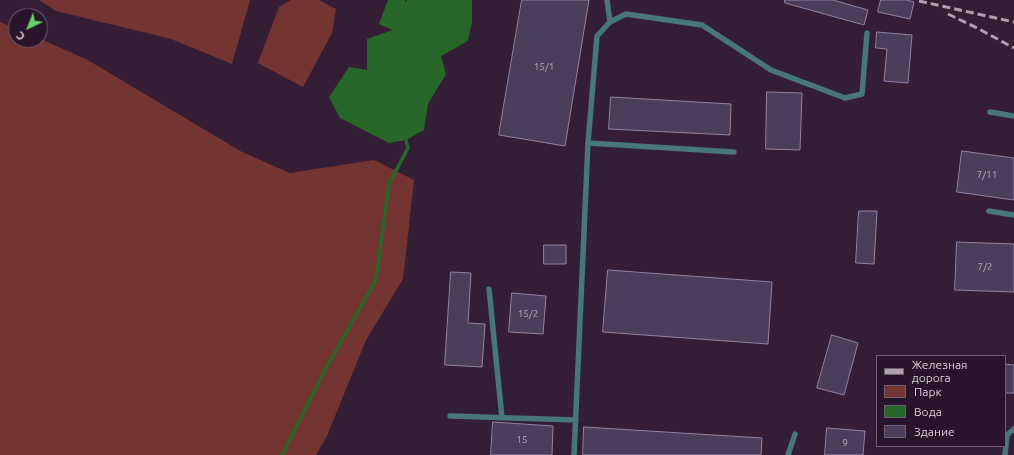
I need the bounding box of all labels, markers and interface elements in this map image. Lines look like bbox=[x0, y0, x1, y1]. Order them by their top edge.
north arrow bbox=[8, 8, 48, 48]
text: С bbox=[14, 29, 27, 43]
house number: 15/1 bbox=[534, 61, 554, 73]
house number: 7/11 bbox=[977, 169, 997, 181]
house number: 7/2 bbox=[978, 261, 992, 273]
house number: 15/2 bbox=[518, 308, 538, 320]
legend bbox=[876, 355, 1006, 447]
text: Железная дорога bbox=[912, 358, 968, 384]
text: Парк bbox=[914, 385, 942, 398]
text: Вода bbox=[914, 405, 942, 418]
text: Здание bbox=[914, 425, 955, 438]
house number: 15 bbox=[516, 434, 528, 446]
house number: 9 bbox=[842, 437, 848, 449]

